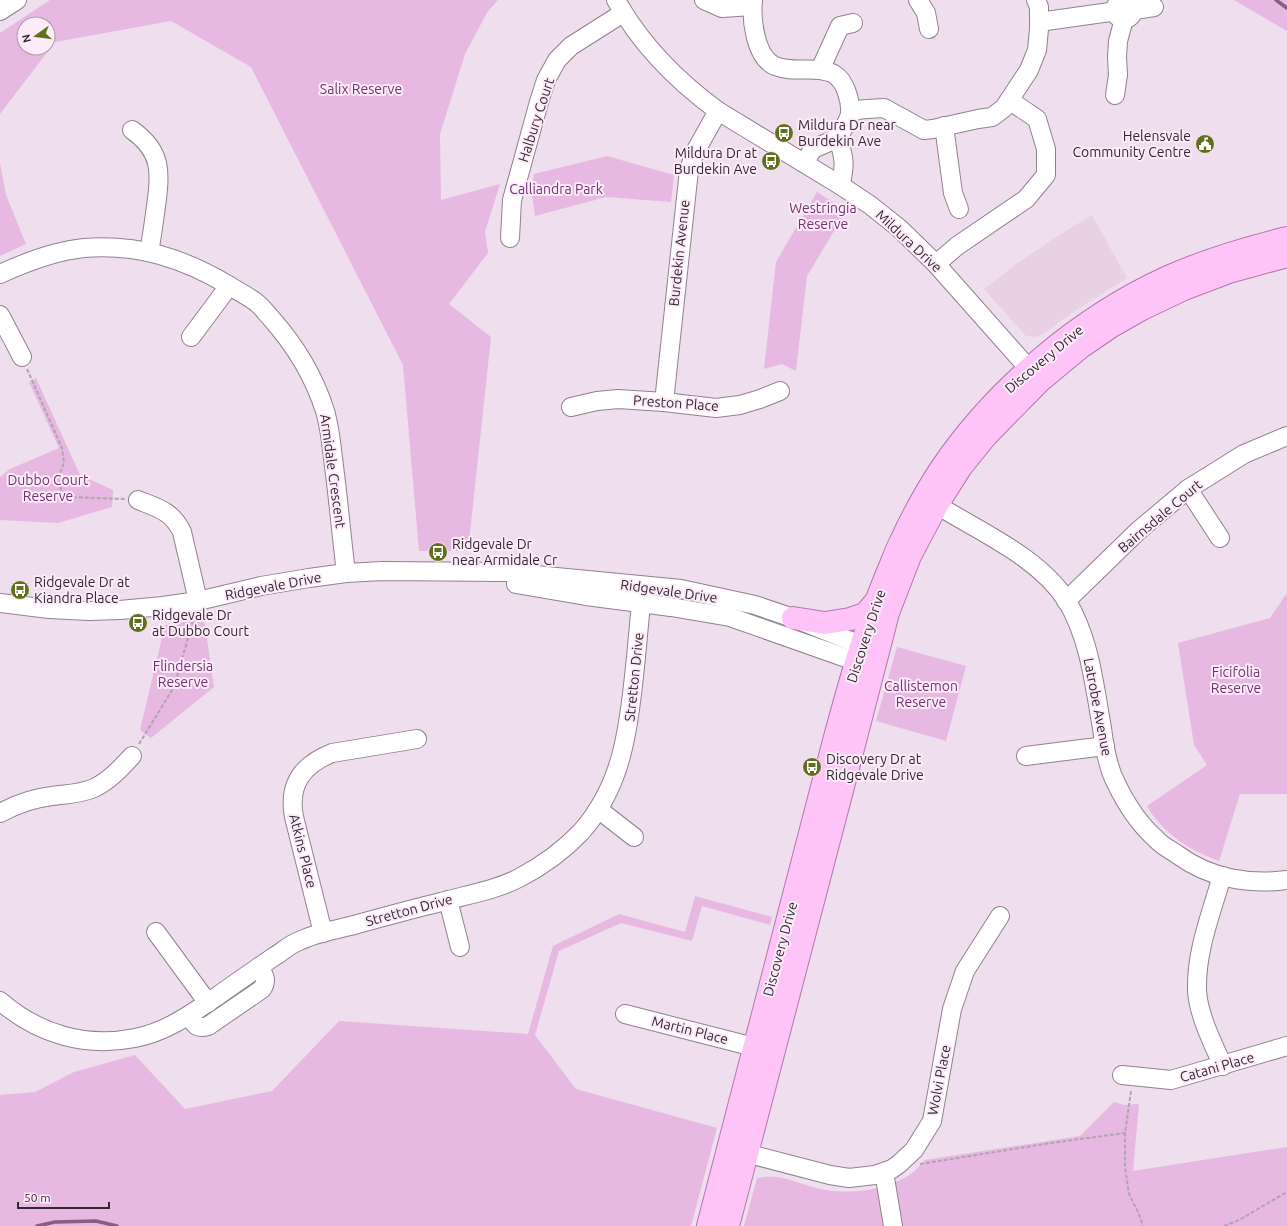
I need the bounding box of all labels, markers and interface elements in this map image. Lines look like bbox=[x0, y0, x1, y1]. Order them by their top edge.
north arrow bbox=[16, 16, 56, 56]
text: N bbox=[19, 33, 33, 44]
street label: Halbury Court bbox=[515, 75, 557, 164]
park label: Salix Reserve bbox=[320, 81, 402, 97]
place label: Mildura Dr near Burdekin Ave bbox=[798, 117, 896, 149]
bus stop icon: Mildura Dr near Burdekin Ave bbox=[773, 122, 795, 144]
place label: Helensvale Community Centre bbox=[1072, 128, 1191, 160]
public building icon: Helensvale Community Centre bbox=[1194, 133, 1216, 155]
place label: Mildura Dr at Burdekin Ave bbox=[674, 145, 757, 177]
bus stop icon: Mildura Dr at Burdekin Ave bbox=[760, 150, 782, 172]
park label: Calliandra Park bbox=[509, 181, 603, 197]
street label: Burdekin Avenue bbox=[665, 199, 693, 307]
park label: Westringia Reserve bbox=[789, 200, 857, 232]
street label: Mildura Drive bbox=[873, 206, 945, 276]
street label: Discovery Drive bbox=[1002, 322, 1086, 396]
street label: Preston Place bbox=[633, 392, 719, 414]
street label: Armidale Crescent bbox=[317, 413, 349, 530]
park label: Dubbo Court Reserve bbox=[7, 472, 89, 504]
street label: Bairnsdale Court bbox=[1115, 476, 1206, 556]
place label: Ridgevale Dr near Armidale Cr bbox=[452, 536, 558, 568]
bus stop icon: Ridgevale Dr near Armidale Cr bbox=[427, 541, 449, 563]
street label: Ridgevale Drive bbox=[223, 569, 323, 603]
place label: Ridgevale Dr at Kiandra Place bbox=[34, 574, 130, 606]
street label: Ridgevale Drive bbox=[619, 576, 719, 606]
bus stop icon: Ridgevale Dr at Kiandra Place bbox=[9, 579, 31, 601]
street label: Discovery Drive bbox=[843, 587, 889, 685]
place label: Ridgevale Dr at Dubbo Court bbox=[152, 607, 250, 639]
bus stop icon: Ridgevale Dr at Dubbo Court bbox=[127, 612, 149, 634]
street label: Stretton Drive bbox=[621, 632, 647, 722]
street label: Latrobe Avenue bbox=[1081, 657, 1115, 757]
park label: Flindersia Reserve bbox=[153, 658, 213, 690]
park label: Ficifolia Reserve bbox=[1211, 664, 1261, 696]
park label: Callistemon Reserve bbox=[884, 678, 958, 710]
place label: Discovery Dr at Ridgevale Drive bbox=[826, 751, 924, 783]
bus stop icon: Discovery Dr at Ridgevale Drive bbox=[801, 756, 823, 778]
street label: Atkins Place bbox=[286, 812, 320, 890]
street label: Stretton Drive bbox=[364, 891, 454, 929]
street label: Discovery Drive bbox=[760, 900, 800, 998]
street label: Martin Place bbox=[650, 1013, 730, 1047]
street label: Wolvi Place bbox=[924, 1043, 954, 1117]
street label: Catani Place bbox=[1178, 1049, 1256, 1085]
scale bar bbox=[18, 1184, 109, 1210]
text: 50 m bbox=[24, 1191, 51, 1204]

